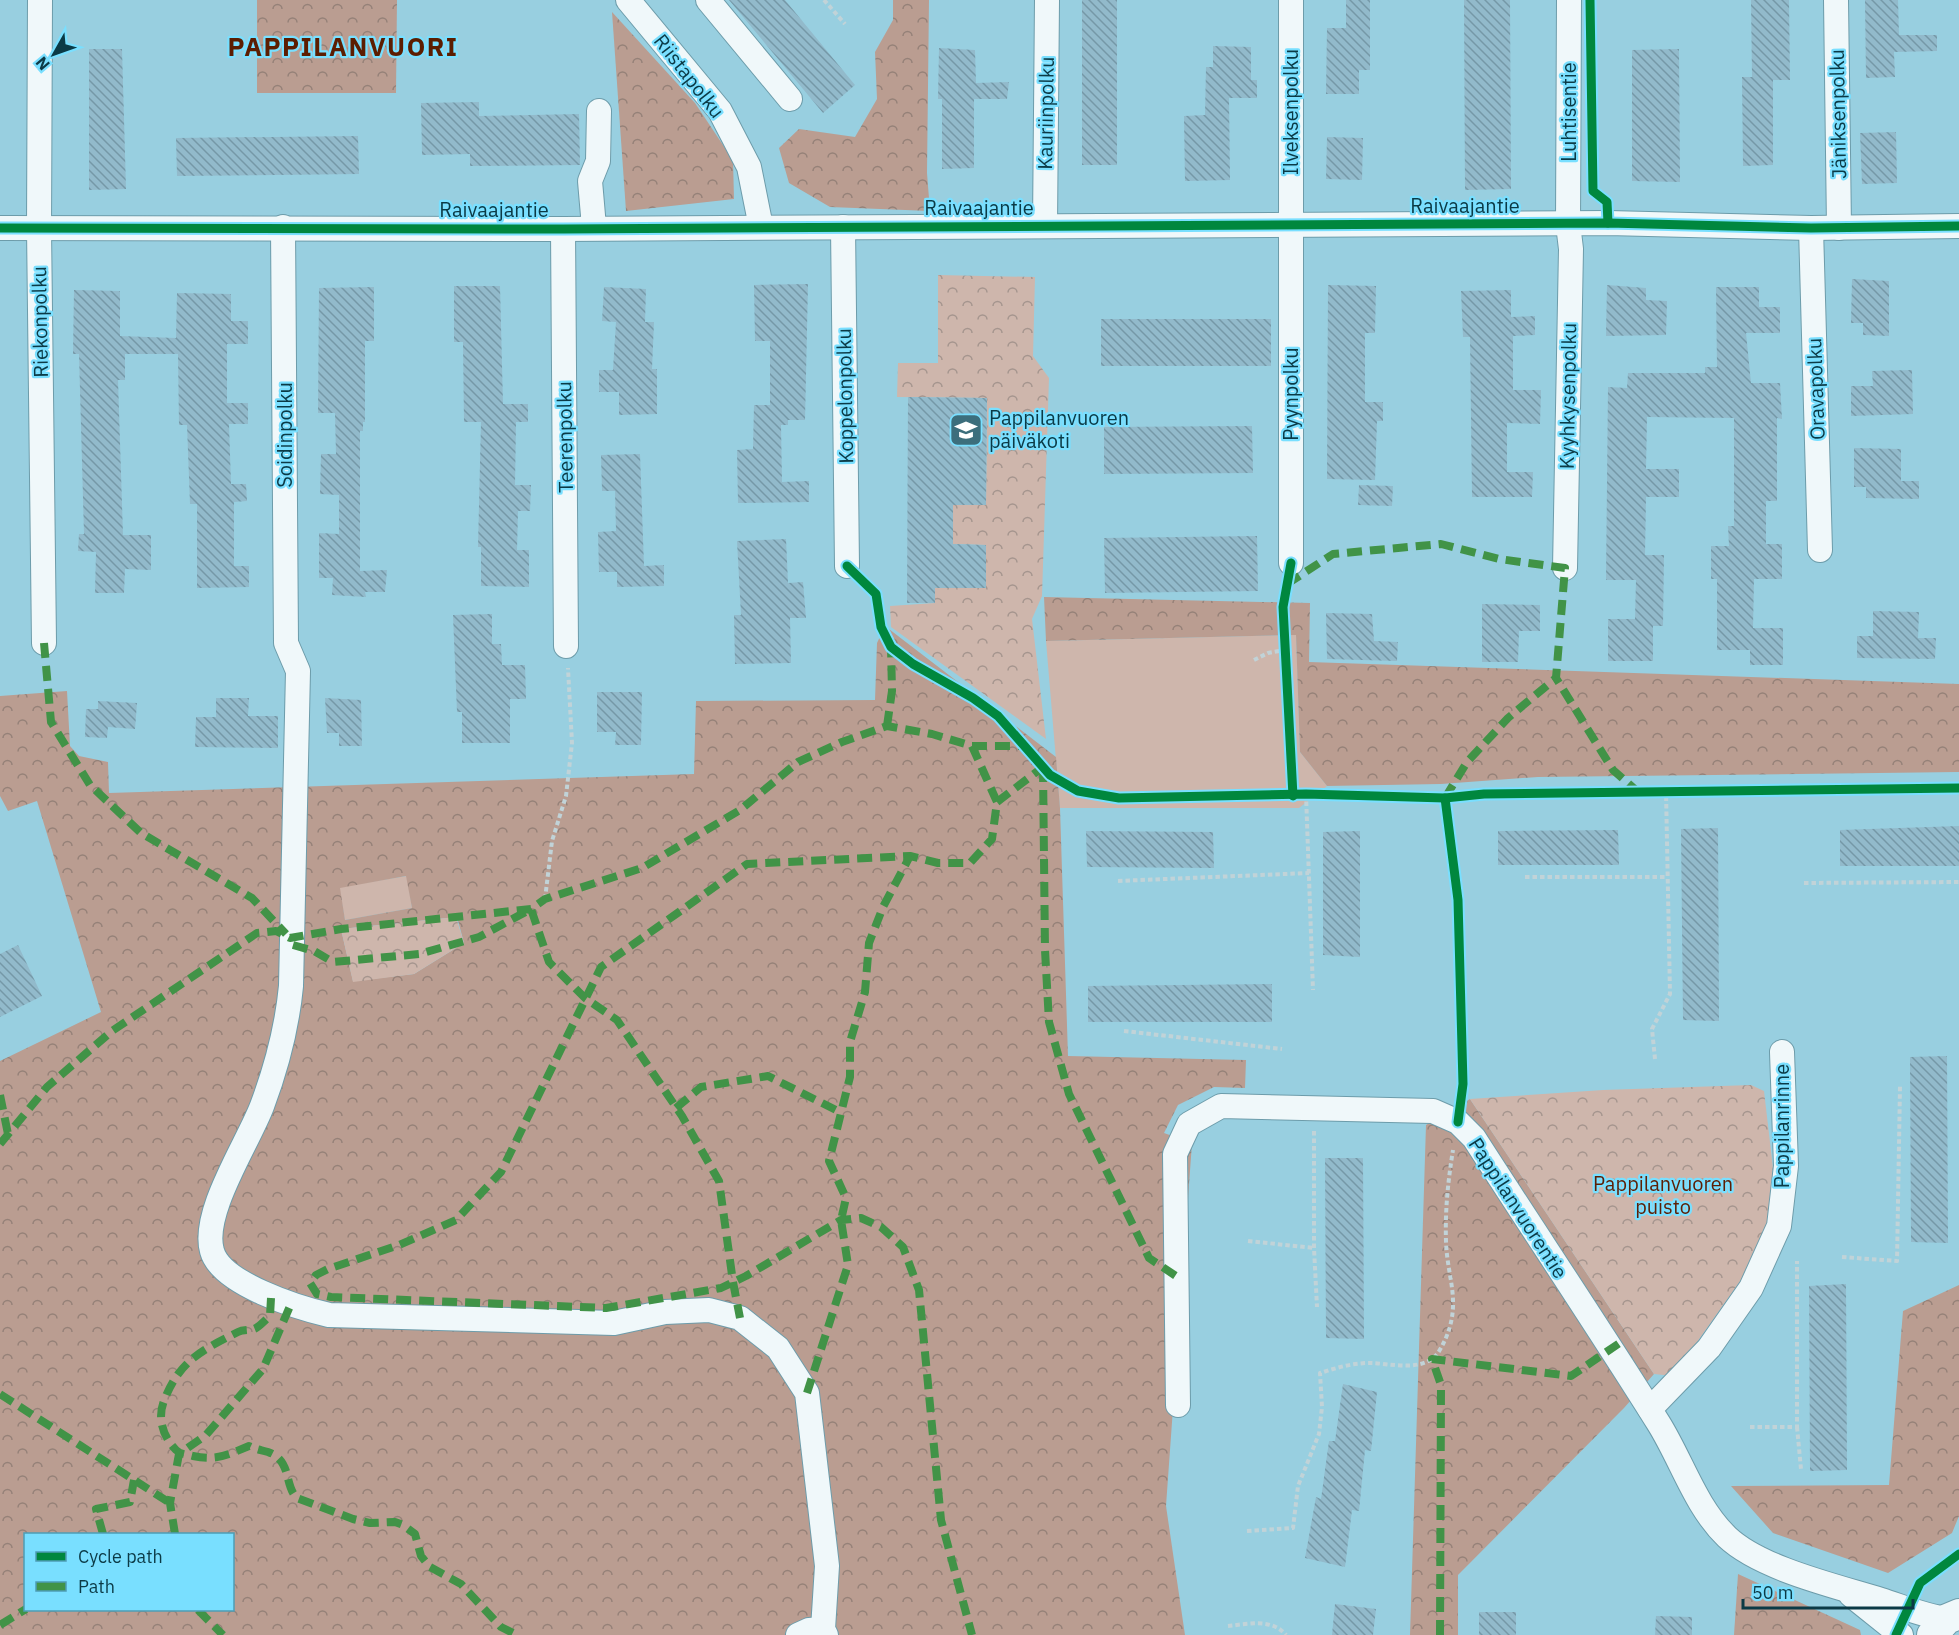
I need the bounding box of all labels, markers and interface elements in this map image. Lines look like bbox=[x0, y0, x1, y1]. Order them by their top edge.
north arrow bbox=[24, 24, 84, 84]
street label: Riistapolku bbox=[648, 28, 731, 123]
district label: PAPPILANVUORI bbox=[228, 29, 458, 63]
street label: Ilveksenpolku bbox=[1277, 49, 1304, 175]
street label: Jäniksenpolku bbox=[1823, 49, 1852, 179]
text: N bbox=[31, 53, 54, 75]
street label: Kauriinpolku bbox=[1031, 56, 1060, 170]
street label: Luhtisentie bbox=[1555, 62, 1582, 162]
street label: Raivaajantie bbox=[1410, 192, 1520, 219]
street label: Raivaajantie bbox=[924, 194, 1034, 221]
street label: Raivaajantie bbox=[439, 196, 549, 223]
street label: Riekonpolku bbox=[25, 266, 54, 378]
street label: Kyyhkysenpolku bbox=[1553, 323, 1582, 469]
street label: Koppelonpolku bbox=[830, 328, 859, 464]
street label: Oravapolku bbox=[1800, 337, 1831, 441]
street label: Pyynpolku bbox=[1277, 347, 1304, 441]
street label: Teerenpolku bbox=[550, 381, 579, 493]
street label: Soidinpolku bbox=[271, 382, 298, 488]
place label: Pappilanvuoren päiväkoti bbox=[989, 404, 1129, 454]
school or university icon: Pappilanvuoren päiväkoti bbox=[948, 412, 984, 448]
street label: Pappilanrinne bbox=[1768, 1064, 1795, 1188]
street label: Pappilanvuorentie bbox=[1463, 1132, 1574, 1283]
park label: Pappilanvuoren puisto bbox=[1593, 1170, 1733, 1220]
legend bbox=[24, 1533, 234, 1611]
text: Cycle path bbox=[78, 1545, 163, 1568]
scale bar bbox=[1743, 1572, 1912, 1610]
text: Path bbox=[78, 1575, 115, 1598]
text: 50 m bbox=[1752, 1581, 1794, 1604]

